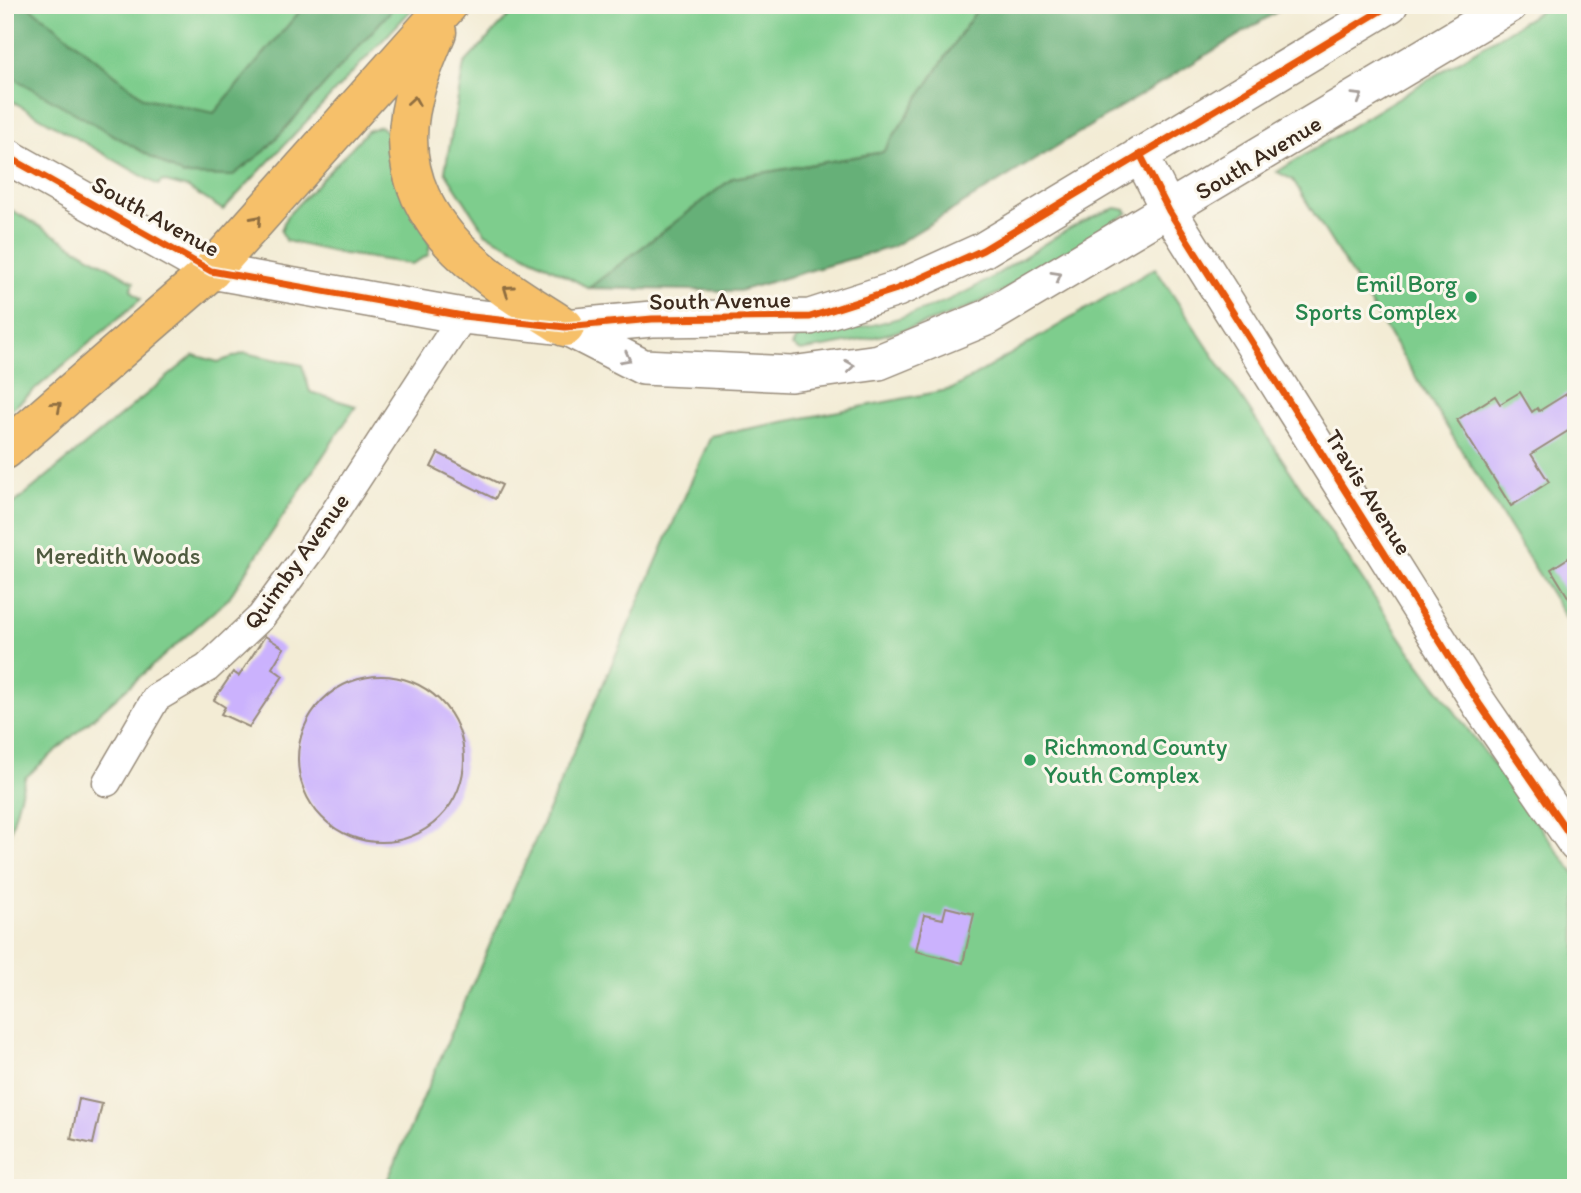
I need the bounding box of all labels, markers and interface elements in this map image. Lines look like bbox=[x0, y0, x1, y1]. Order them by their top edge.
one-way arrow bbox=[1350, 92, 1363, 105]
one-way arrow bbox=[406, 95, 421, 107]
street label: South Avenue bbox=[1190, 108, 1326, 206]
street label: South Avenue bbox=[87, 169, 225, 263]
one-way arrow bbox=[248, 215, 261, 228]
place label: Emil Borg Sports Complex bbox=[1295, 269, 1458, 326]
one-way arrow bbox=[1050, 271, 1063, 284]
street label: South Avenue bbox=[649, 284, 791, 316]
one-way arrow bbox=[503, 286, 516, 298]
marker: Emil Borg Sports Complex bbox=[1463, 289, 1479, 305]
one-way arrow bbox=[619, 350, 631, 363]
one-way arrow bbox=[844, 359, 856, 374]
one-way arrow bbox=[49, 402, 62, 414]
street label: Travis Avenue bbox=[1319, 424, 1419, 560]
street label: Quimby Avenue bbox=[237, 487, 355, 635]
park label: Meredith Woods bbox=[35, 541, 201, 570]
place label: Richmond County Youth Complex bbox=[1044, 732, 1227, 789]
marker: Richmond County Youth Complex bbox=[1022, 752, 1038, 768]

